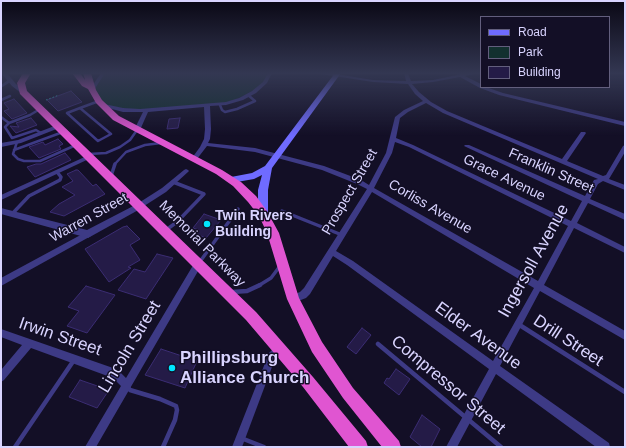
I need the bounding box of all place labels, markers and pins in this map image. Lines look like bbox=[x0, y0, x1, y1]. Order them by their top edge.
place label: Twin Rivers Building bbox=[215, 208, 293, 240]
marker: Twin Rivers Building bbox=[202, 219, 212, 229]
place label: Phillipsburg Alliance Church bbox=[180, 348, 309, 388]
marker: Phillipsburg Alliance Church bbox=[167, 363, 177, 373]

